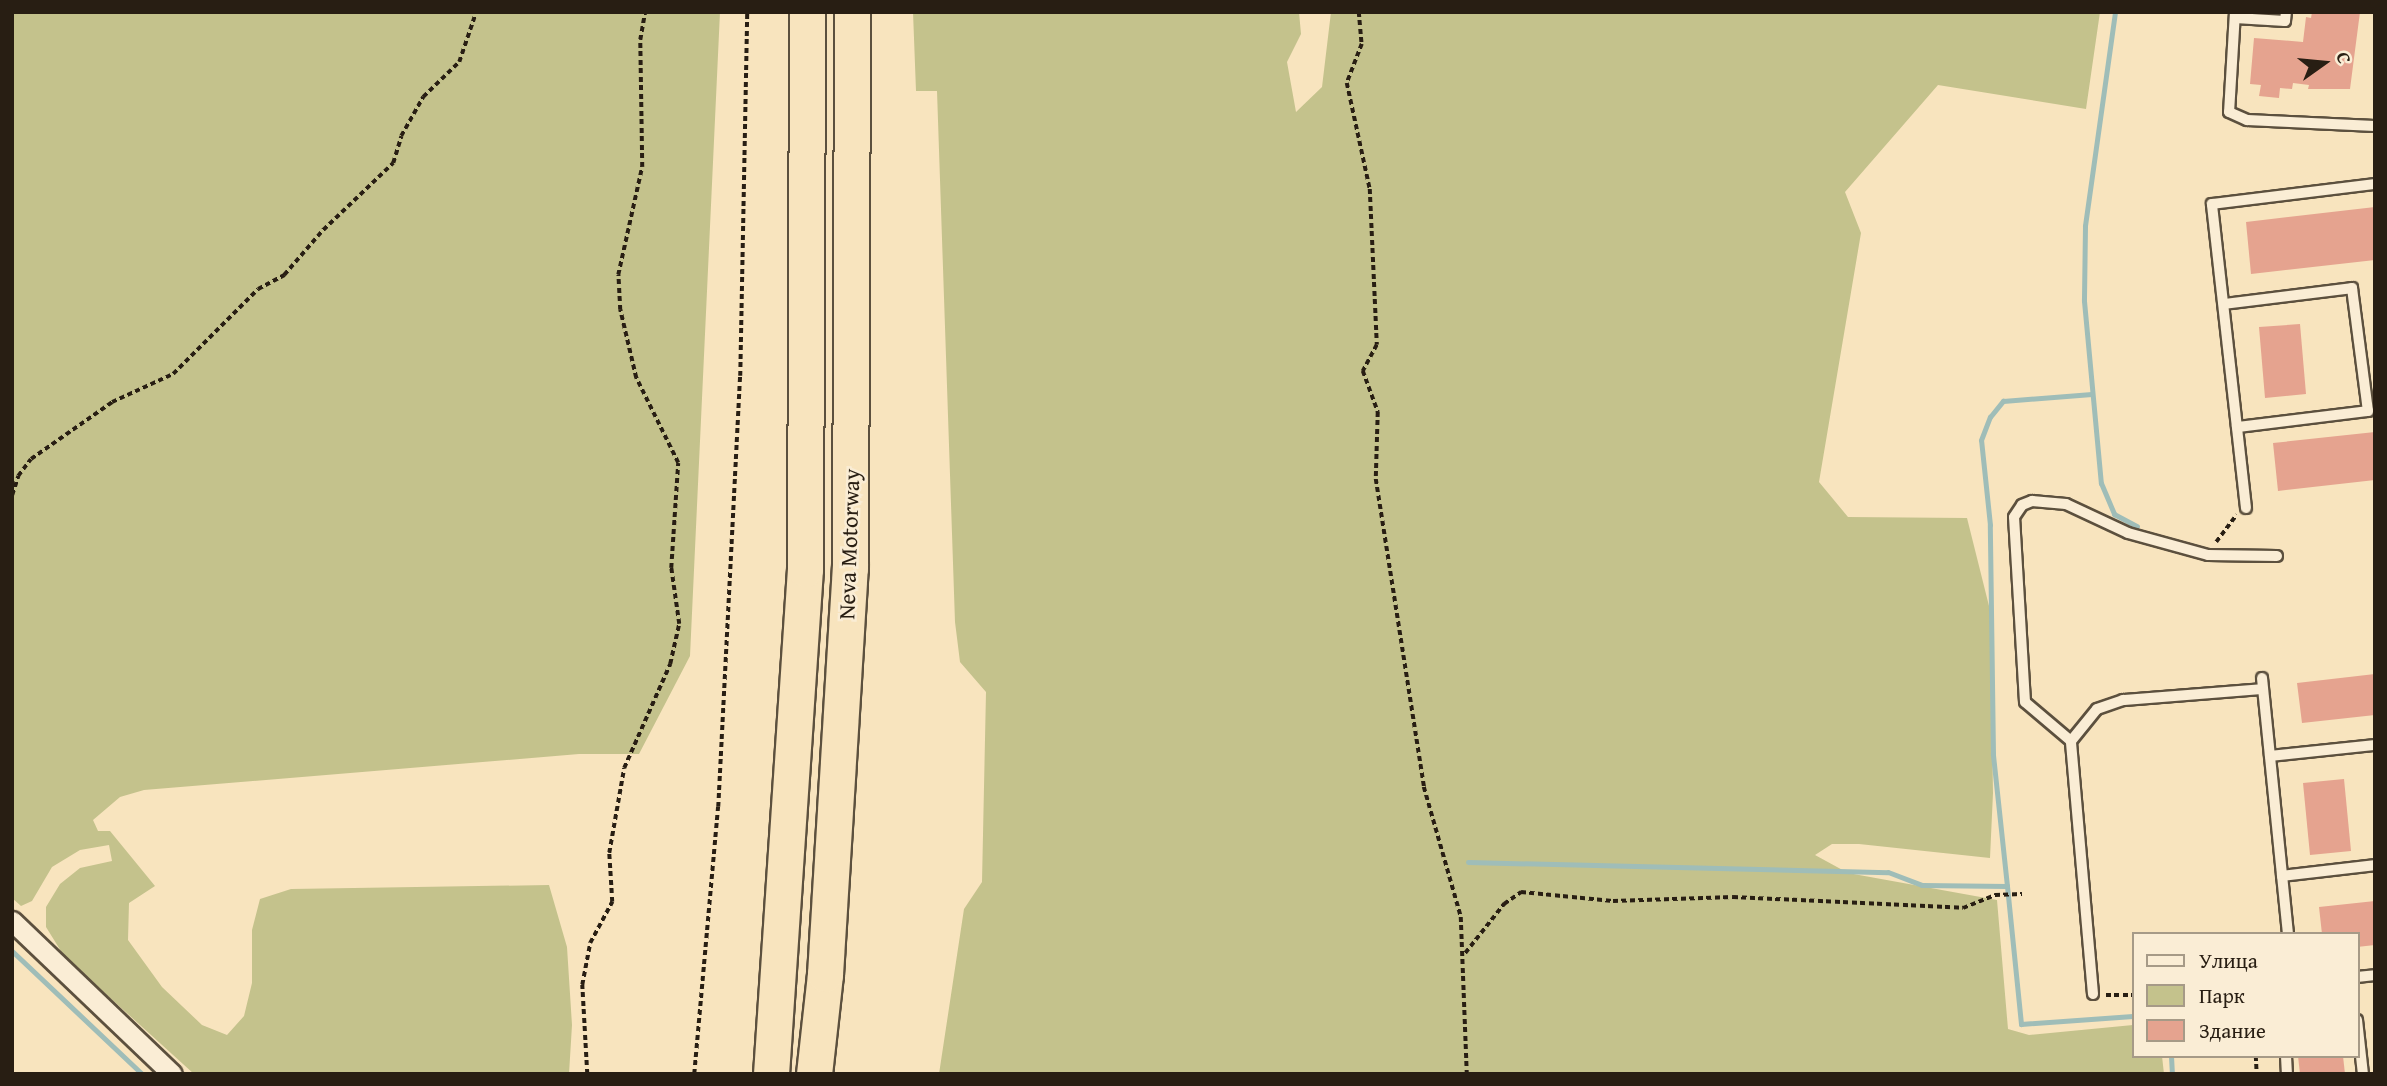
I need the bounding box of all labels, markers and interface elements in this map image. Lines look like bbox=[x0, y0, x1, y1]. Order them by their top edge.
north arrow bbox=[2289, 28, 2359, 98]
text: С bbox=[2329, 49, 2359, 66]
street label: Neva Motorway bbox=[833, 468, 865, 620]
legend bbox=[2132, 932, 2359, 1058]
text: Улица bbox=[2199, 945, 2258, 976]
text: Парк bbox=[2199, 980, 2245, 1011]
text: Здание bbox=[2199, 1015, 2266, 1046]

